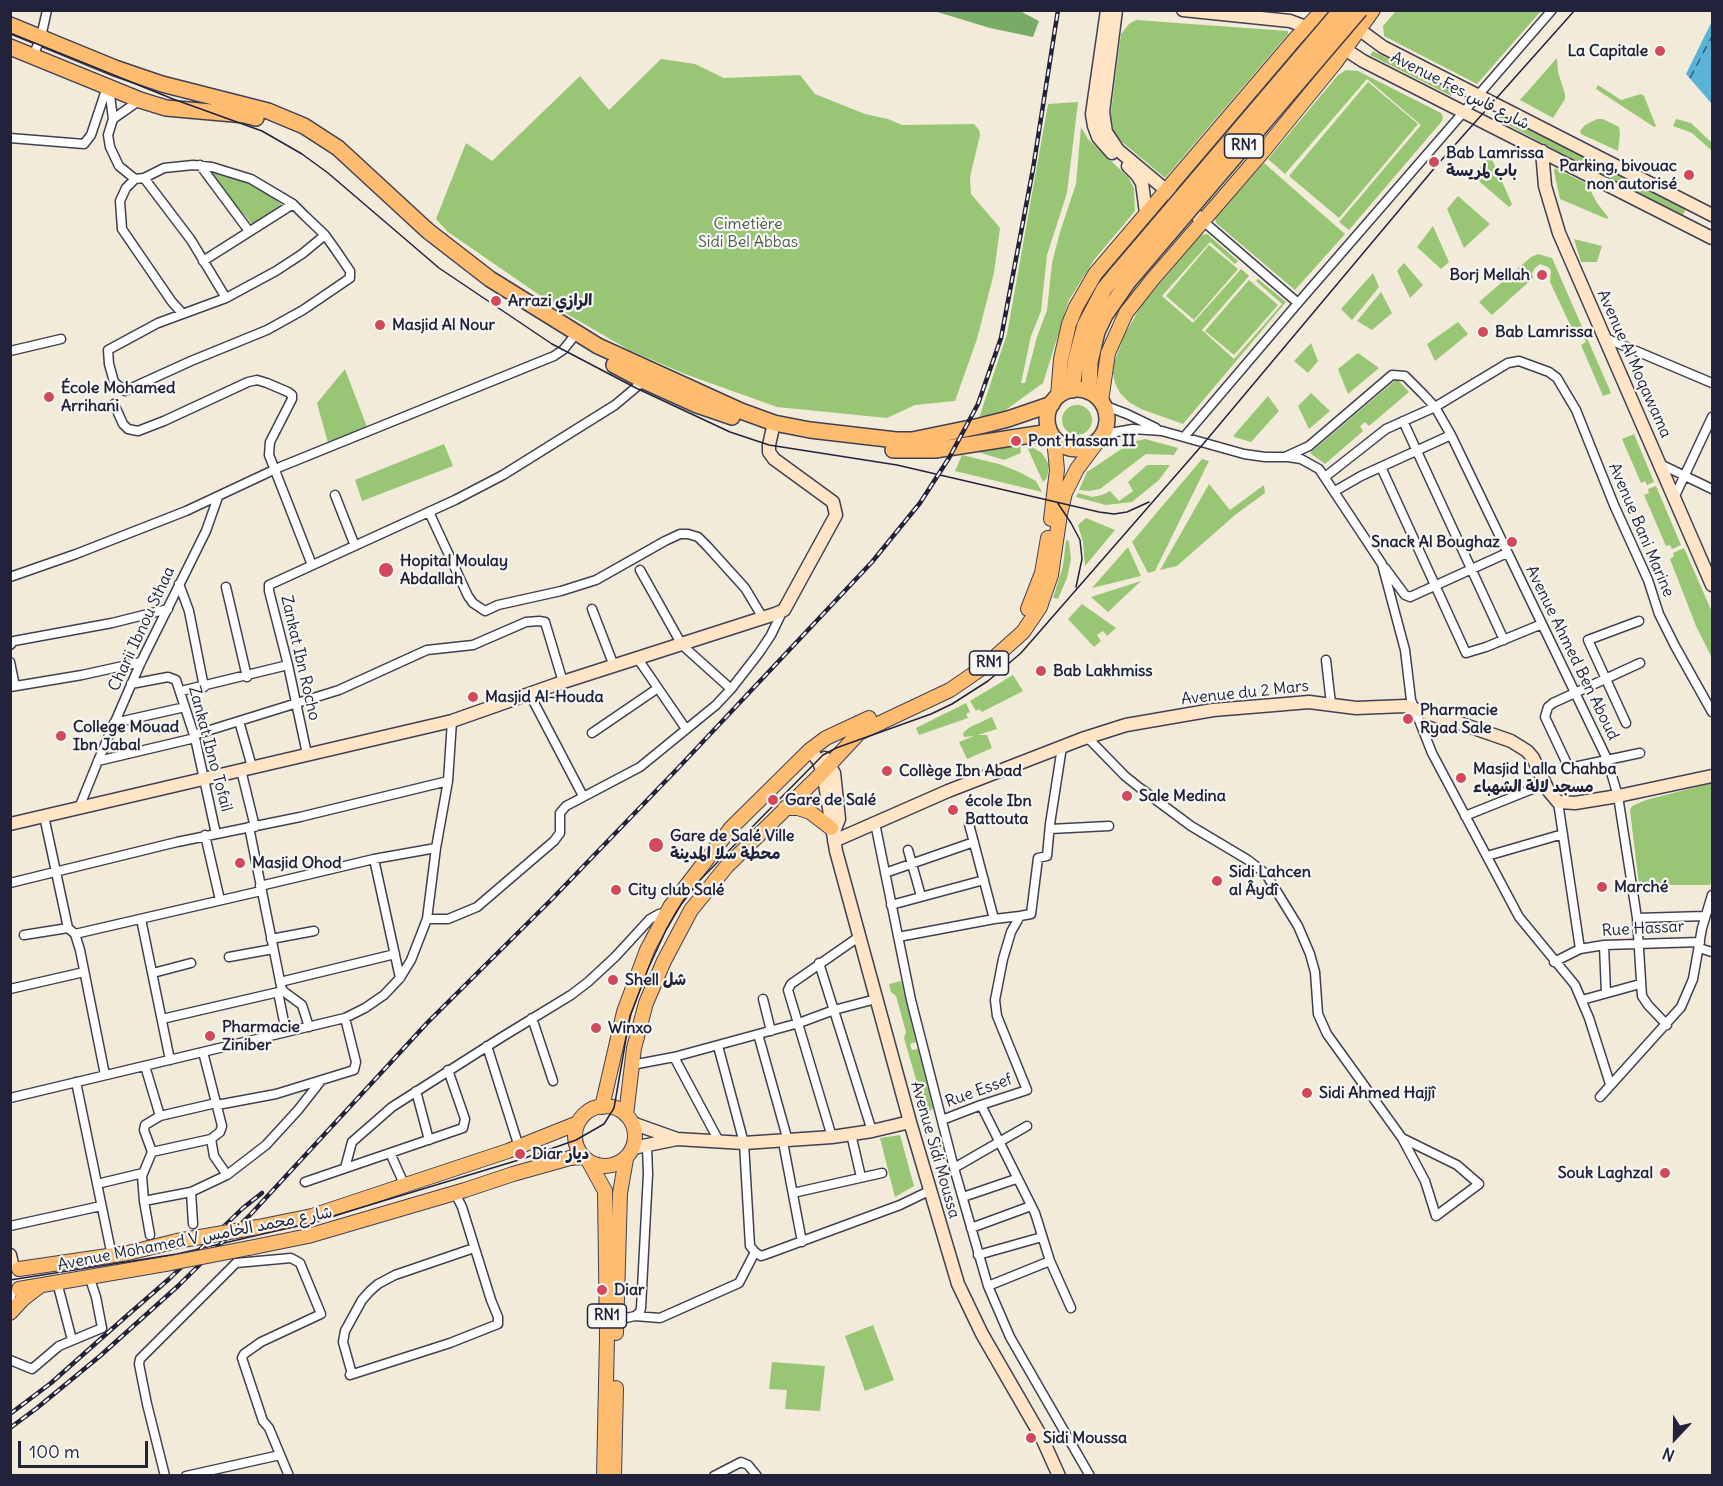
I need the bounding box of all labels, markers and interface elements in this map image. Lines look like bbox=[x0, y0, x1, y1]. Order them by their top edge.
place label: La Capitale bbox=[1567, 41, 1648, 61]
marker: La Capitale bbox=[1653, 44, 1667, 58]
street label: Avenue Fes شارع فاس bbox=[1388, 48, 1532, 134]
road number: RN1 bbox=[1224, 134, 1264, 158]
place label: Bab Lamrissa باب لمريسة bbox=[1446, 143, 1544, 181]
marker: Bab Lamrissa باب لمريسة bbox=[1427, 155, 1441, 169]
place label: Parking, bivouac non autorisé bbox=[1559, 156, 1677, 194]
marker: Parking, bivouac non autorisé bbox=[1682, 168, 1696, 182]
park label: Cimetière Sidi Bel Abbas bbox=[698, 214, 798, 252]
place label: Borj Mellah bbox=[1450, 265, 1530, 285]
marker: Borj Mellah bbox=[1535, 268, 1549, 282]
street label: Avenue Al Moqawama bbox=[1593, 287, 1675, 441]
place label: Arrazi الرازي bbox=[508, 291, 592, 311]
marker: Arrazi الرازي bbox=[489, 294, 503, 308]
place label: Masjid Al Nour bbox=[392, 315, 495, 335]
marker: Masjid Al Nour bbox=[373, 318, 387, 332]
place label: Bab Lamrissa bbox=[1495, 322, 1593, 342]
marker: Bab Lamrissa bbox=[1476, 325, 1490, 339]
place label: École Mohamed Arrihani bbox=[61, 378, 175, 416]
marker: École Mohamed Arrihani bbox=[42, 390, 56, 404]
place label: Pont Hassan II bbox=[1028, 431, 1136, 451]
marker: Pont Hassan II bbox=[1009, 434, 1023, 448]
street label: Avenue Bani Marine bbox=[1604, 460, 1678, 600]
place label: Snack Al Boughaz bbox=[1371, 532, 1500, 552]
marker: Snack Al Boughaz bbox=[1505, 535, 1519, 549]
place label: Hopital Moulay Abdallah bbox=[400, 551, 508, 589]
marker: Hopital Moulay Abdallah bbox=[377, 561, 395, 579]
street label: Avenue Ahmed Ben Aboud bbox=[1521, 563, 1623, 743]
street label: Charii Ibnou Sthaa bbox=[105, 564, 179, 694]
street label: Zankat Ibn Rocho bbox=[276, 594, 324, 722]
road number: RN1 bbox=[970, 651, 1008, 675]
place label: Bab Lakhmiss bbox=[1053, 661, 1153, 681]
marker: Bab Lakhmiss bbox=[1034, 664, 1048, 678]
street label: Avenue du 2 Mars bbox=[1180, 677, 1310, 709]
street label: Zankat Ibno Tofail bbox=[184, 684, 236, 814]
place label: Masjid Al-Houda bbox=[485, 687, 604, 707]
marker: Masjid Al-Houda bbox=[466, 690, 480, 704]
place label: Pharmacie Ryad Sale bbox=[1420, 700, 1498, 738]
marker: Pharmacie Ryad Sale bbox=[1401, 712, 1415, 726]
place label: College Mouad Ibn Jabal bbox=[73, 717, 179, 755]
marker: College Mouad Ibn Jabal bbox=[54, 729, 68, 743]
place label: Masjid Lalla Chahba مسجد لالة الشهباء bbox=[1473, 759, 1617, 797]
place label: Collège Ibn Abad bbox=[899, 761, 1022, 781]
marker: Collège Ibn Abad bbox=[880, 764, 894, 778]
marker: Masjid Lalla Chahba مسجد لالة الشهباء bbox=[1454, 771, 1468, 785]
place label: Sale Medina bbox=[1139, 786, 1226, 806]
marker: Sale Medina bbox=[1120, 789, 1134, 803]
place label: Gare de Salé bbox=[785, 790, 876, 810]
place label: école Ibn Battouta bbox=[965, 791, 1032, 829]
marker: Gare de Salé bbox=[766, 793, 780, 807]
marker: école Ibn Battouta bbox=[946, 803, 960, 817]
place label: Gare de Salé Ville محطة سلا المدينة bbox=[670, 826, 794, 864]
marker: Gare de Salé Ville محطة سلا المدينة bbox=[647, 836, 665, 854]
place label: Masjid Ohod bbox=[252, 853, 342, 873]
marker: Masjid Ohod bbox=[233, 856, 247, 870]
place label: Sidi Lahcen al Âydî bbox=[1229, 862, 1311, 900]
marker: Sidi Lahcen al Âydî bbox=[1210, 874, 1224, 888]
place label: Marché bbox=[1614, 877, 1668, 897]
place label: City club Salé bbox=[628, 880, 724, 900]
marker: Marché bbox=[1595, 880, 1609, 894]
marker: City club Salé bbox=[609, 883, 623, 897]
street label: Rue Hassar bbox=[1601, 917, 1685, 941]
place label: Shell شل bbox=[625, 970, 686, 990]
marker: Shell شل bbox=[606, 973, 620, 987]
place label: Pharmacie Ziniber bbox=[222, 1017, 300, 1055]
place label: Winxo bbox=[608, 1018, 652, 1038]
marker: Winxo bbox=[589, 1021, 603, 1035]
marker: Pharmacie Ziniber bbox=[203, 1029, 217, 1043]
street label: Rue Essef bbox=[943, 1070, 1015, 1112]
street label: Avenue Sidi Moussa bbox=[906, 1079, 964, 1221]
place label: Sidi Ahmed Hajjî bbox=[1319, 1083, 1435, 1103]
marker: Sidi Ahmed Hajjî bbox=[1300, 1086, 1314, 1100]
place label: Diar ديار bbox=[532, 1144, 589, 1164]
marker: Diar ديار bbox=[513, 1147, 527, 1161]
place label: Souk Laghzal bbox=[1558, 1163, 1653, 1183]
marker: Souk Laghzal bbox=[1658, 1166, 1672, 1180]
street label: Avenue Mohamed V شارع محمد الخامس bbox=[56, 1203, 334, 1275]
place label: Diar bbox=[614, 1280, 645, 1300]
marker: Diar bbox=[595, 1283, 609, 1297]
road number: RN1 bbox=[588, 1304, 626, 1328]
north arrow bbox=[1645, 1408, 1705, 1468]
place label: Sidi Moussa bbox=[1043, 1428, 1127, 1448]
scale bar bbox=[21, 1429, 152, 1467]
marker: Sidi Moussa bbox=[1024, 1431, 1038, 1445]
text: 100 m bbox=[29, 1440, 80, 1463]
text: N bbox=[1659, 1443, 1677, 1466]

